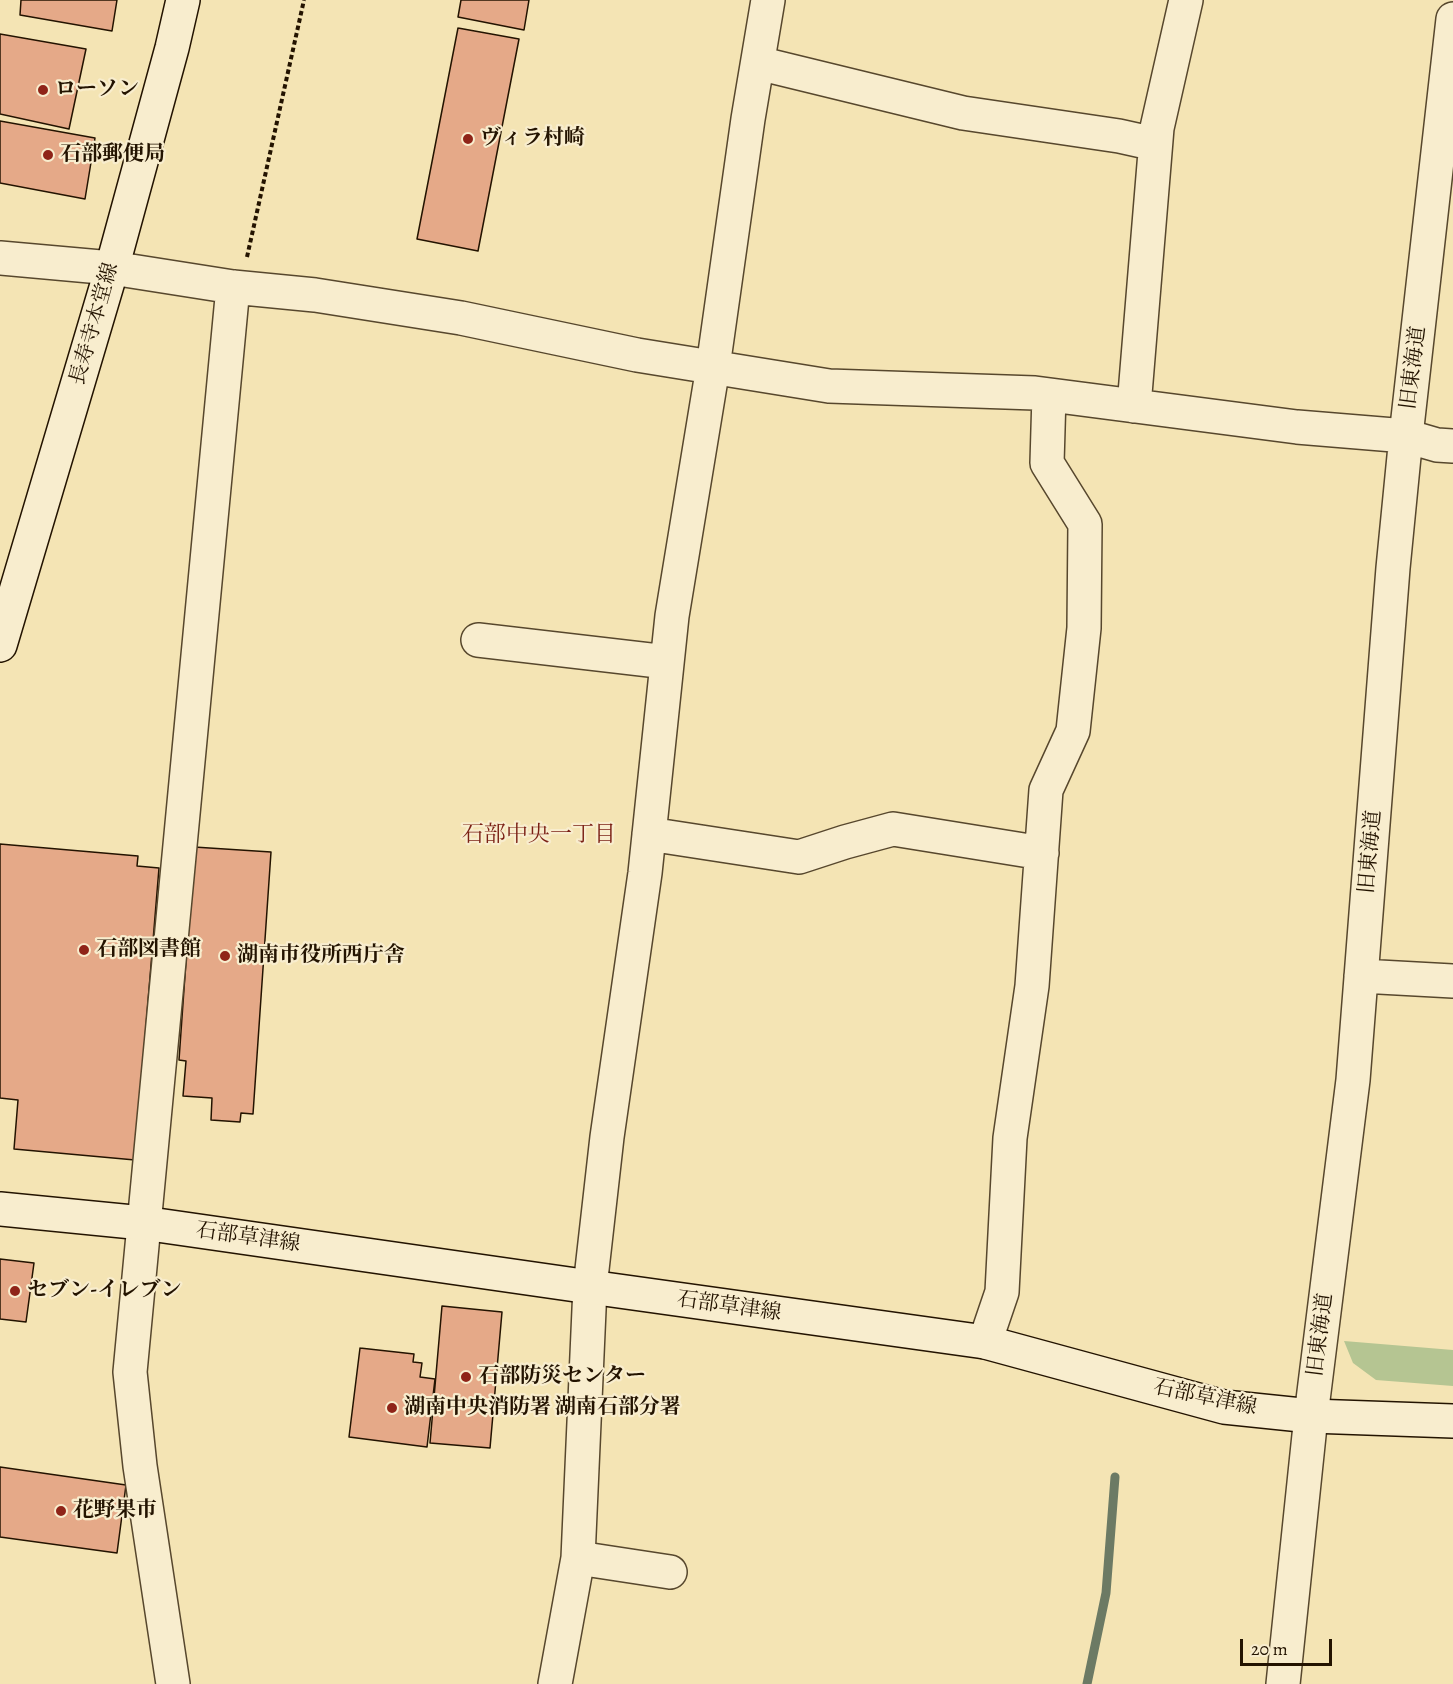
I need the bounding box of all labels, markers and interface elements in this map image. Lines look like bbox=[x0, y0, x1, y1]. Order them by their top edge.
place label: ローソン bbox=[55, 77, 139, 103]
marker: ローソン bbox=[36, 83, 50, 97]
place label: ヴィラ村崎 bbox=[480, 126, 585, 152]
marker: ヴィラ村崎 bbox=[461, 132, 475, 146]
place label: 石部郵便局 bbox=[60, 142, 165, 168]
marker: 石部郵便局 bbox=[41, 148, 55, 162]
street label: 長寿寺本堂線 bbox=[66, 260, 124, 388]
street label: 旧東海道 bbox=[1396, 325, 1432, 411]
street label: 旧東海道 bbox=[1355, 809, 1387, 895]
district label: 石部中央一丁目 bbox=[462, 823, 616, 849]
place label: 石部図書館 bbox=[96, 937, 201, 963]
marker: 石部図書館 bbox=[77, 943, 91, 957]
place label: 湖南市役所西庁舎 bbox=[237, 943, 405, 969]
marker: 湖南市役所西庁舎 bbox=[218, 949, 232, 963]
street label: 石部草津線 bbox=[194, 1218, 302, 1258]
place label: セブン-イレブン bbox=[27, 1278, 181, 1304]
marker: セブン-イレブン bbox=[8, 1284, 22, 1298]
street label: 石部草津線 bbox=[675, 1287, 783, 1327]
street label: 旧東海道 bbox=[1303, 1292, 1339, 1378]
place label: 石部防災センター bbox=[478, 1364, 646, 1390]
marker: 石部防災センター bbox=[459, 1370, 473, 1384]
street label: 石部草津線 bbox=[1151, 1375, 1259, 1421]
place label: 湖南中央消防署 湖南石部分署 bbox=[404, 1395, 681, 1421]
marker: 湖南中央消防署 湖南石部分署 bbox=[385, 1401, 399, 1415]
place label: 花野果市 bbox=[73, 1498, 157, 1524]
marker: 花野果市 bbox=[54, 1504, 68, 1518]
scale bar bbox=[1243, 1627, 1334, 1665]
text: 20 m bbox=[1251, 1637, 1288, 1661]

